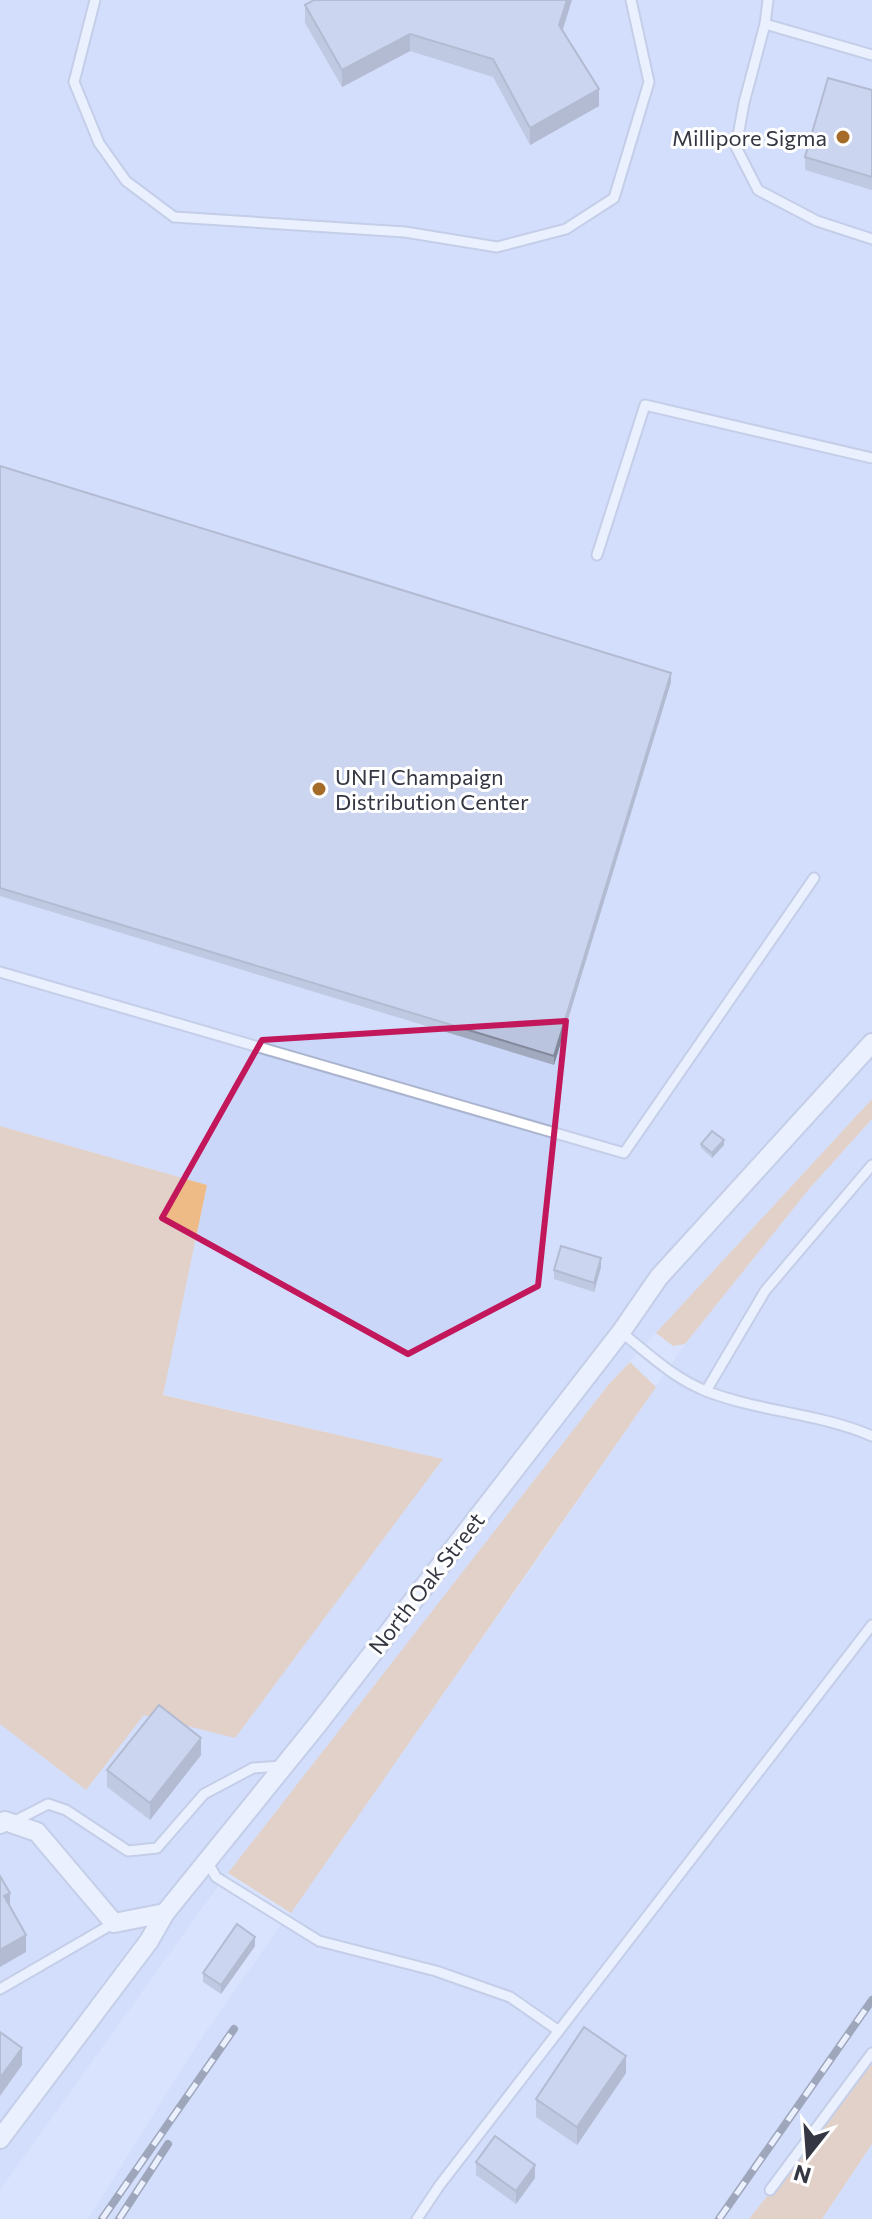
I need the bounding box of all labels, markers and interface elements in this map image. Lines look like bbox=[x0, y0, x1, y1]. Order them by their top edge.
place label: Millipore Sigma bbox=[672, 124, 827, 151]
marker: Millipore Sigma bbox=[834, 128, 852, 146]
place label: UNFI Champaign Distribution Center bbox=[335, 763, 529, 815]
marker: UNFI Champaign Distribution Center bbox=[310, 780, 328, 798]
street label: North Oak Street bbox=[362, 1507, 490, 1659]
north arrow bbox=[768, 2115, 848, 2195]
text: N bbox=[790, 2159, 814, 2190]

